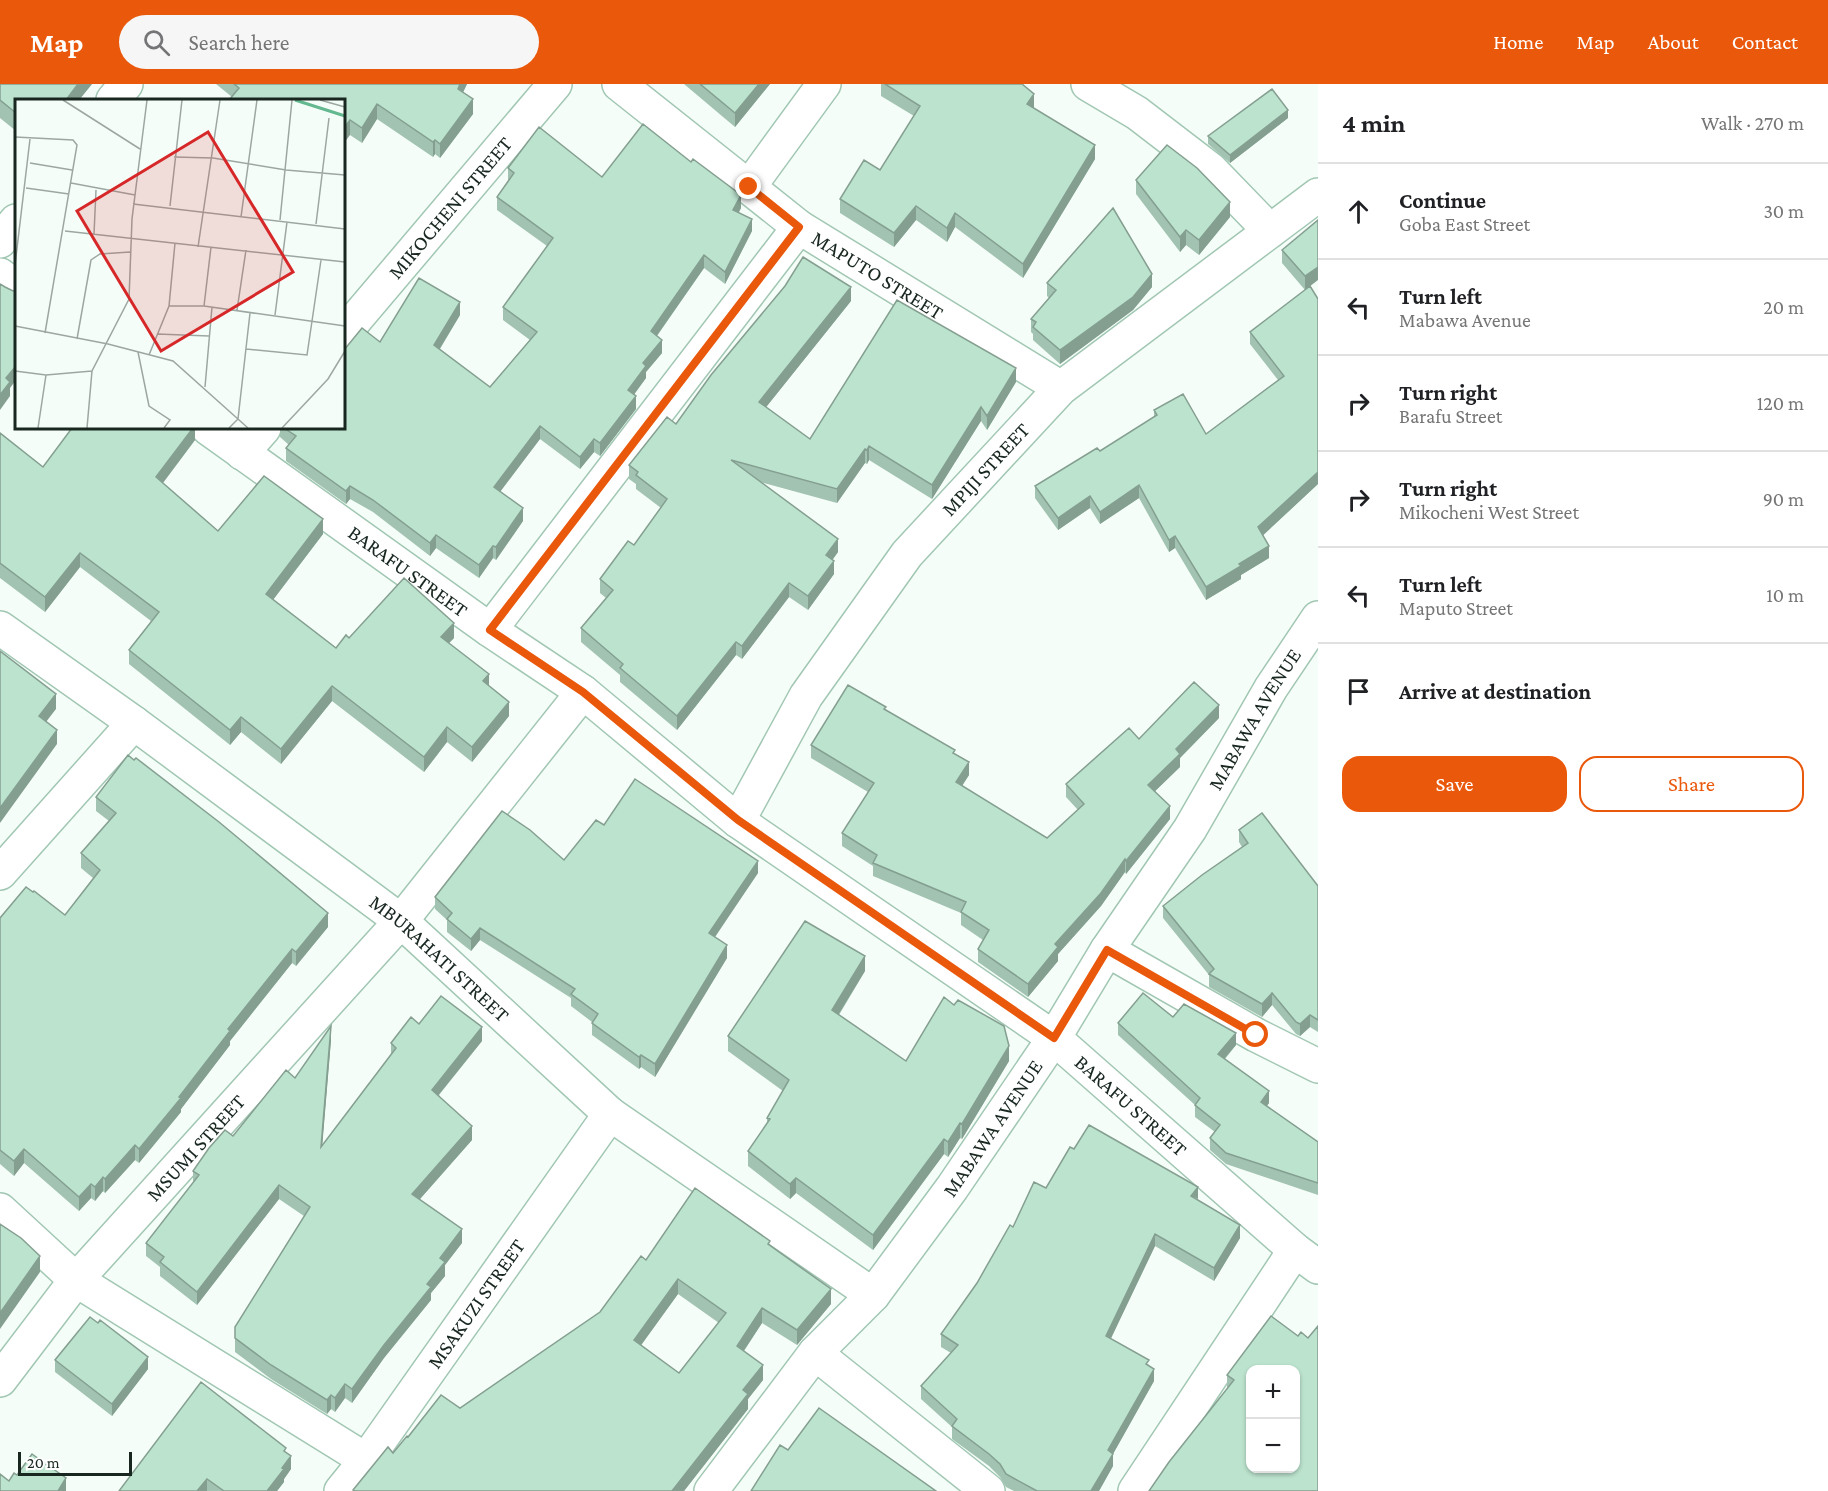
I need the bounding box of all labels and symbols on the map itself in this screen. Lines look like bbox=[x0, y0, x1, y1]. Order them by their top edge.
inset map bbox=[15, 99, 345, 429]
street label: MIKOCHENI STREET bbox=[383, 132, 517, 284]
route end bbox=[735, 173, 761, 199]
street label: MAPUTO STREET bbox=[807, 226, 948, 325]
street label: MPIJI STREET bbox=[937, 418, 1035, 521]
street label: BARAFU STREET bbox=[344, 520, 473, 622]
street label: MABAWA AVENUE bbox=[1203, 644, 1306, 794]
street label: MBURAHATI STREET bbox=[365, 890, 515, 1027]
route start bbox=[1242, 1021, 1268, 1047]
street label: BARAFU STREET bbox=[1070, 1050, 1192, 1162]
street label: MABAWA AVENUE bbox=[938, 1055, 1048, 1201]
street label: MSUMI STREET bbox=[141, 1089, 251, 1206]
street label: MSAKUZI STREET bbox=[422, 1234, 530, 1373]
scale bar bbox=[18, 1449, 132, 1476]

